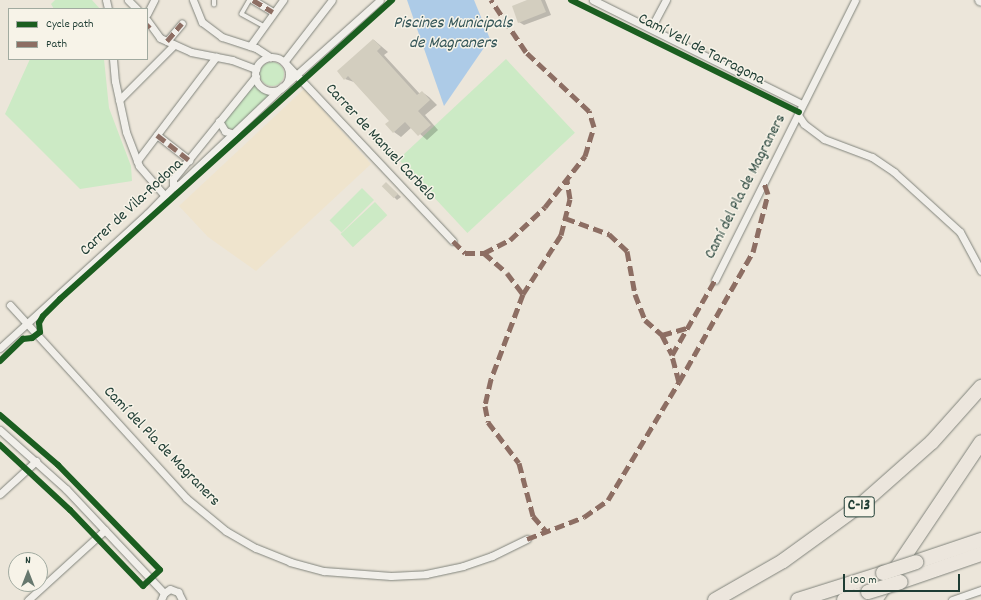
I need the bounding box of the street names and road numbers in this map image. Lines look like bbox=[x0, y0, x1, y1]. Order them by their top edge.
street label: Camí Vell de Tarragona bbox=[634, 10, 768, 90]
street label: Carrer de Manuel Carbelo bbox=[320, 80, 440, 206]
street label: Camí del Pla de Magraners bbox=[701, 111, 791, 263]
street label: Carrer de Vila-Rodona bbox=[76, 155, 188, 261]
street label: Camí del Pla de Magraners bbox=[99, 383, 223, 511]
road number: C-13 bbox=[843, 494, 875, 520]

